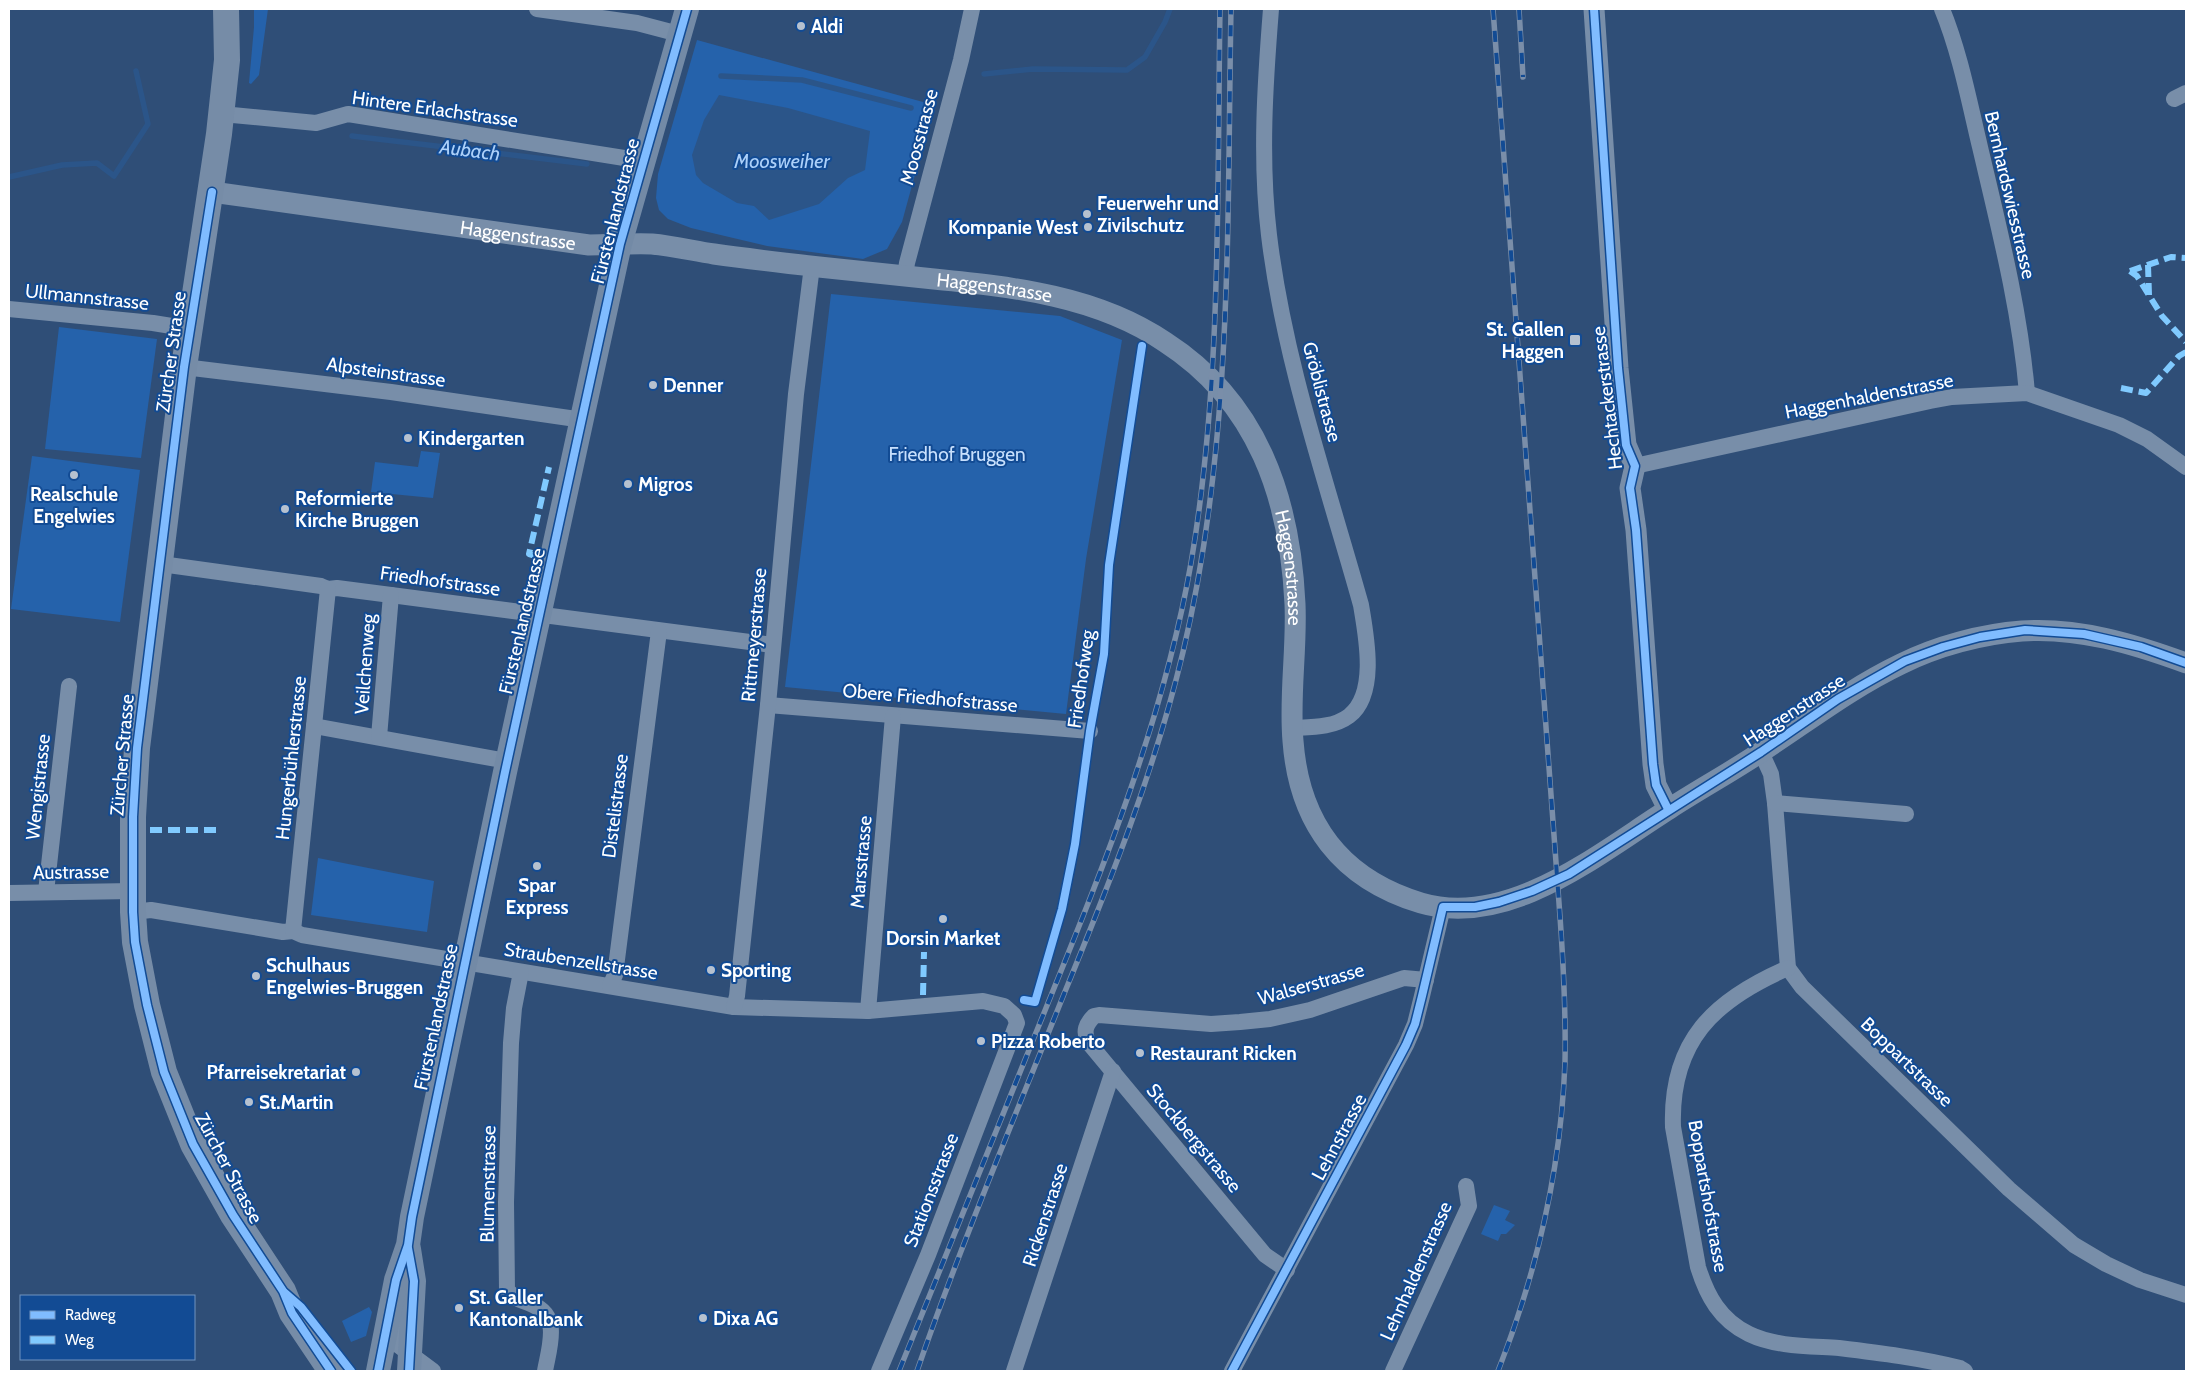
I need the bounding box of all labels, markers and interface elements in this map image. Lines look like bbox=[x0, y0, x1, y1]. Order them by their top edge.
place label: Aldi bbox=[811, 15, 843, 38]
marker: Aldi bbox=[795, 20, 807, 32]
street label: Hintere Erlachstrasse bbox=[351, 86, 520, 132]
street label: Moosstrasse bbox=[895, 86, 943, 188]
street label: Bernhardswiesstrasse bbox=[1980, 109, 2041, 281]
water label: Aubach bbox=[437, 134, 502, 166]
street label: Fürstenlandstrasse bbox=[586, 136, 644, 286]
water label: Moosweiher bbox=[733, 149, 830, 173]
place label: Feuerwehr und Zivilschutz bbox=[1097, 192, 1219, 237]
marker: Feuerwehr und Zivilschutz bbox=[1081, 208, 1093, 220]
street label: Haggenstrasse bbox=[459, 216, 577, 255]
place label: Kompanie West bbox=[948, 216, 1078, 239]
marker: Kompanie West bbox=[1082, 221, 1094, 233]
street label: Haggenstrasse bbox=[936, 268, 1055, 307]
street label: Ullmannstrasse bbox=[24, 279, 150, 315]
street label: Zürcher Strasse bbox=[151, 290, 191, 414]
place label: St. Gallen Haggen bbox=[1486, 318, 1564, 363]
street label: Hechtackerstrasse bbox=[1587, 325, 1627, 471]
marker: St. Gallen Haggen bbox=[1568, 333, 1582, 347]
street label: Gröblistrasse bbox=[1298, 339, 1346, 445]
street label: Alpsteinstrasse bbox=[325, 352, 447, 392]
street label: Haggenhaldenstrasse bbox=[1783, 368, 1955, 424]
place label: Denner bbox=[663, 374, 724, 397]
marker: Denner bbox=[647, 379, 659, 391]
place label: Kindergarten bbox=[418, 427, 524, 450]
marker: Kindergarten bbox=[402, 432, 414, 444]
park label: Friedhof Bruggen bbox=[888, 443, 1026, 466]
marker: Realschule Engelwies bbox=[68, 469, 80, 481]
place label: Migros bbox=[638, 473, 693, 496]
marker: Migros bbox=[622, 478, 634, 490]
place label: Realschule Engelwies bbox=[30, 483, 118, 528]
place label: Reformierte Kirche Bruggen bbox=[295, 487, 419, 532]
marker: Reformierte Kirche Bruggen bbox=[279, 503, 291, 515]
street label: Haggenstrasse bbox=[1271, 507, 1307, 626]
street label: Fürstenlandstrasse bbox=[494, 545, 550, 696]
street label: Friedhofstrasse bbox=[378, 561, 502, 601]
street label: Rittmeyerstrasse bbox=[737, 567, 771, 703]
street label: Veilchenweg bbox=[350, 612, 380, 715]
street label: Friedhofweg bbox=[1063, 628, 1099, 730]
street label: Haggenstrasse bbox=[1739, 669, 1849, 751]
street label: Hungerbühlerstrasse bbox=[271, 675, 311, 841]
street label: Obere Friedhofstrasse bbox=[842, 679, 1019, 717]
street label: Zürcher Strasse bbox=[105, 693, 139, 817]
street label: Wengistrasse bbox=[21, 733, 55, 841]
street label: Distelistrasse bbox=[597, 752, 633, 859]
street label: Marsstrasse bbox=[845, 814, 877, 909]
street label: Austrasse bbox=[33, 860, 110, 884]
marker: Spar Express bbox=[531, 860, 543, 872]
place label: Spar Express bbox=[506, 874, 568, 919]
marker: Dorsin Market bbox=[937, 913, 949, 925]
place label: Dorsin Market bbox=[886, 927, 1001, 950]
street label: Straubenzellstrasse bbox=[503, 938, 660, 985]
street label: Fürstenlandstrasse bbox=[409, 941, 463, 1092]
place label: Schulhaus Engelwies-Bruggen bbox=[266, 954, 423, 999]
street label: Walserstrasse bbox=[1255, 958, 1367, 1010]
place label: Sporting bbox=[721, 959, 791, 982]
marker: Sporting bbox=[705, 964, 717, 976]
marker: Schulhaus Engelwies-Bruggen bbox=[250, 970, 262, 982]
street label: Boppartstrasse bbox=[1856, 1012, 1958, 1112]
place label: Pizza Roberto bbox=[991, 1030, 1105, 1053]
marker: Pizza Roberto bbox=[975, 1035, 987, 1047]
place label: Restaurant Ricken bbox=[1150, 1042, 1297, 1065]
marker: Restaurant Ricken bbox=[1134, 1047, 1146, 1059]
place label: Pfarreisekretariat bbox=[207, 1061, 346, 1084]
marker: Pfarreisekretariat bbox=[350, 1066, 362, 1078]
street label: Stockbergstrasse bbox=[1142, 1079, 1246, 1197]
street label: Lehnstrasse bbox=[1307, 1090, 1372, 1184]
place label: St.Martin bbox=[259, 1091, 334, 1114]
marker: St.Martin bbox=[243, 1096, 255, 1108]
street label: Zürcher Strasse bbox=[190, 1109, 268, 1228]
street label: Boppartshofstrasse bbox=[1683, 1118, 1733, 1274]
street label: Blumenstrasse bbox=[475, 1125, 501, 1243]
street label: Stationsstrasse bbox=[899, 1130, 963, 1250]
street label: Rickenstrasse bbox=[1018, 1160, 1073, 1270]
street label: Lehnhaldenstrasse bbox=[1375, 1198, 1457, 1344]
place label: St. Galler Kantonalbank bbox=[469, 1286, 584, 1331]
legend bbox=[20, 1295, 195, 1360]
marker: St. Galler Kantonalbank bbox=[453, 1302, 465, 1314]
text: Radweg bbox=[65, 1306, 116, 1324]
place label: Dixa AG bbox=[713, 1307, 778, 1330]
marker: Dixa AG bbox=[697, 1312, 709, 1324]
text: Weg bbox=[65, 1331, 94, 1349]

